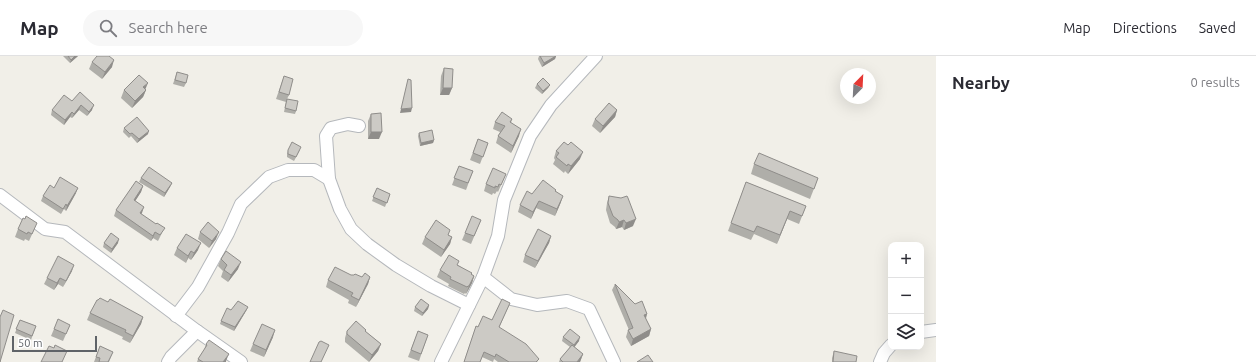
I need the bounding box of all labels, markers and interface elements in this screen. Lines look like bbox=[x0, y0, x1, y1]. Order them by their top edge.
search box bbox=[83, 10, 363, 46]
text: Map bbox=[20, 17, 59, 39]
icon: search bbox=[97, 17, 119, 39]
text: Search here bbox=[129, 19, 208, 36]
text: Map bbox=[1063, 20, 1091, 36]
text: Directions bbox=[1113, 20, 1177, 36]
text: Saved bbox=[1199, 20, 1236, 36]
north arrow bbox=[840, 68, 876, 104]
text: Nearby bbox=[952, 73, 1010, 92]
text: 0 results bbox=[1190, 75, 1240, 89]
map controls bbox=[888, 242, 924, 350]
button: + bbox=[888, 242, 924, 278]
button: − bbox=[888, 278, 924, 314]
button: layers bbox=[888, 314, 924, 350]
scale bar bbox=[12, 334, 97, 353]
text: 50 m bbox=[18, 337, 42, 349]

